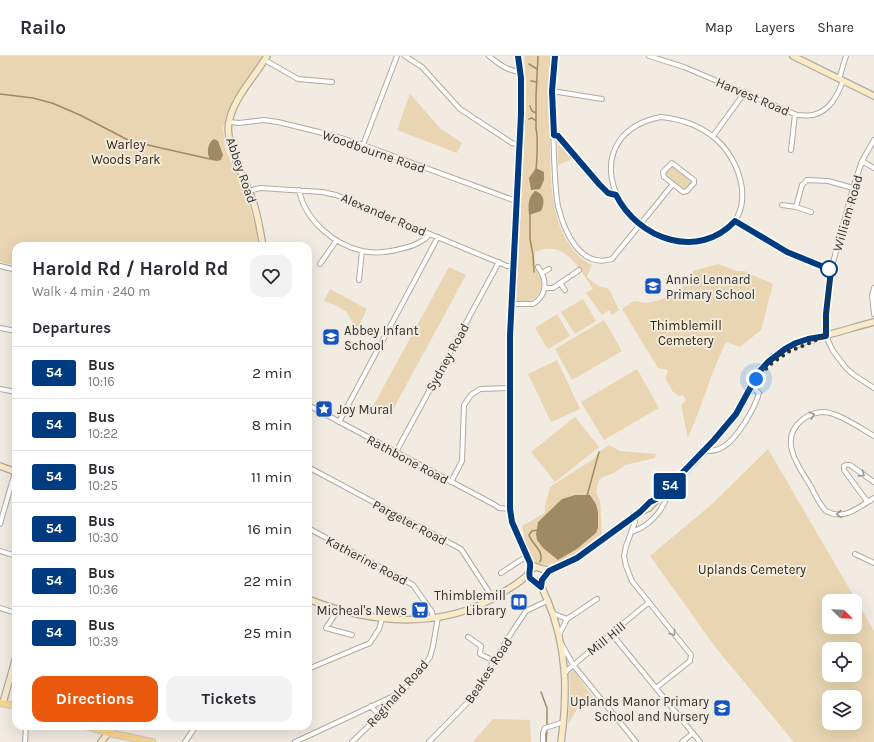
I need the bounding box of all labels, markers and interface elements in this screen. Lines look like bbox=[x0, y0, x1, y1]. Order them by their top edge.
text: Railo bbox=[20, 17, 66, 39]
text: Map bbox=[705, 19, 733, 36]
text: Layers bbox=[755, 19, 795, 36]
text: Share bbox=[817, 19, 854, 36]
street label: Harvest Road bbox=[714, 74, 792, 119]
street label: Woodbourne Road bbox=[320, 127, 427, 176]
street label: Abbey Road bbox=[223, 135, 260, 205]
park label: Warley Woods Park bbox=[91, 137, 161, 167]
street label: William Road bbox=[829, 173, 866, 253]
street label: Alexander Road bbox=[339, 190, 429, 239]
button: heart bbox=[250, 255, 292, 297]
text: Harold Rd / Harold Rd bbox=[32, 258, 228, 280]
unlabelled marker bbox=[820, 260, 838, 278]
place label: Annie Lennard Primary School bbox=[666, 272, 755, 302]
school or university icon: Annie Lennard Primary School bbox=[643, 276, 663, 296]
text: Walk · 4 min · 240 m bbox=[32, 284, 150, 299]
park label: Thimblemill Cemetery bbox=[650, 318, 722, 348]
text: Departures bbox=[32, 319, 111, 337]
street label: Sydney Road bbox=[423, 321, 472, 394]
place label: Abbey Infant School bbox=[344, 323, 419, 353]
school or university icon: Abbey Infant School bbox=[321, 327, 341, 347]
text: Bus bbox=[88, 356, 115, 374]
text: 54 bbox=[46, 364, 62, 381]
text: 2 min bbox=[252, 364, 292, 382]
your location bbox=[746, 369, 766, 389]
text: 10:16 bbox=[88, 374, 115, 389]
place icon: Joy Mural bbox=[314, 399, 334, 419]
place label: Joy Mural bbox=[337, 402, 393, 417]
text: Bus bbox=[88, 408, 115, 426]
one-way arrow bbox=[809, 411, 816, 420]
text: 54 bbox=[46, 416, 62, 433]
text: 8 min bbox=[252, 416, 292, 434]
text: 10:22 bbox=[88, 426, 118, 441]
street label: Rathbone Road bbox=[364, 432, 451, 487]
text: Bus bbox=[88, 460, 115, 478]
text: 54 bbox=[46, 468, 62, 485]
text: 11 min bbox=[251, 468, 292, 486]
one-way arrow bbox=[858, 469, 865, 476]
line badge: 54 bbox=[652, 473, 688, 499]
text: 54 bbox=[662, 477, 678, 494]
text: 10:25 bbox=[88, 478, 118, 493]
street label: Pargeter Road bbox=[370, 497, 450, 548]
one-way arrow bbox=[836, 510, 842, 518]
text: Bus bbox=[88, 512, 115, 530]
text: 54 bbox=[46, 520, 62, 537]
text: 16 min bbox=[247, 520, 292, 538]
text: 10:30 bbox=[88, 530, 118, 545]
street label: Katherine Road bbox=[323, 533, 410, 588]
park label: Uplands Cemetery bbox=[698, 562, 806, 577]
text: Bus bbox=[88, 564, 115, 582]
text: 54 bbox=[46, 572, 62, 589]
text: 22 min bbox=[243, 572, 292, 590]
text: 10:36 bbox=[88, 582, 118, 597]
place label: Thimblemill Library bbox=[434, 588, 506, 618]
library icon: Thimblemill Library bbox=[509, 592, 529, 612]
north arrow bbox=[822, 594, 862, 634]
map controls bbox=[822, 594, 862, 730]
supermarket icon: Micheal's News bbox=[410, 600, 430, 620]
place label: Micheal's News bbox=[317, 603, 407, 618]
text: Bus bbox=[88, 616, 115, 634]
street label: Mill Hill bbox=[584, 618, 629, 658]
text: 54 bbox=[46, 624, 62, 641]
text: 25 min bbox=[244, 624, 292, 642]
one-way arrow bbox=[669, 628, 676, 636]
text: 10:39 bbox=[88, 634, 118, 649]
street label: Beakes Road bbox=[461, 634, 515, 706]
button: locate bbox=[822, 642, 862, 682]
street label: Reginald Road bbox=[363, 657, 431, 730]
button: Directions bbox=[32, 676, 158, 722]
button: Tickets bbox=[166, 676, 292, 722]
button: layers bbox=[822, 690, 862, 730]
place label: Uplands Manor Primary School and Nursery bbox=[570, 694, 709, 724]
school or university icon: Uplands Manor Primary School and Nursery bbox=[712, 698, 732, 718]

